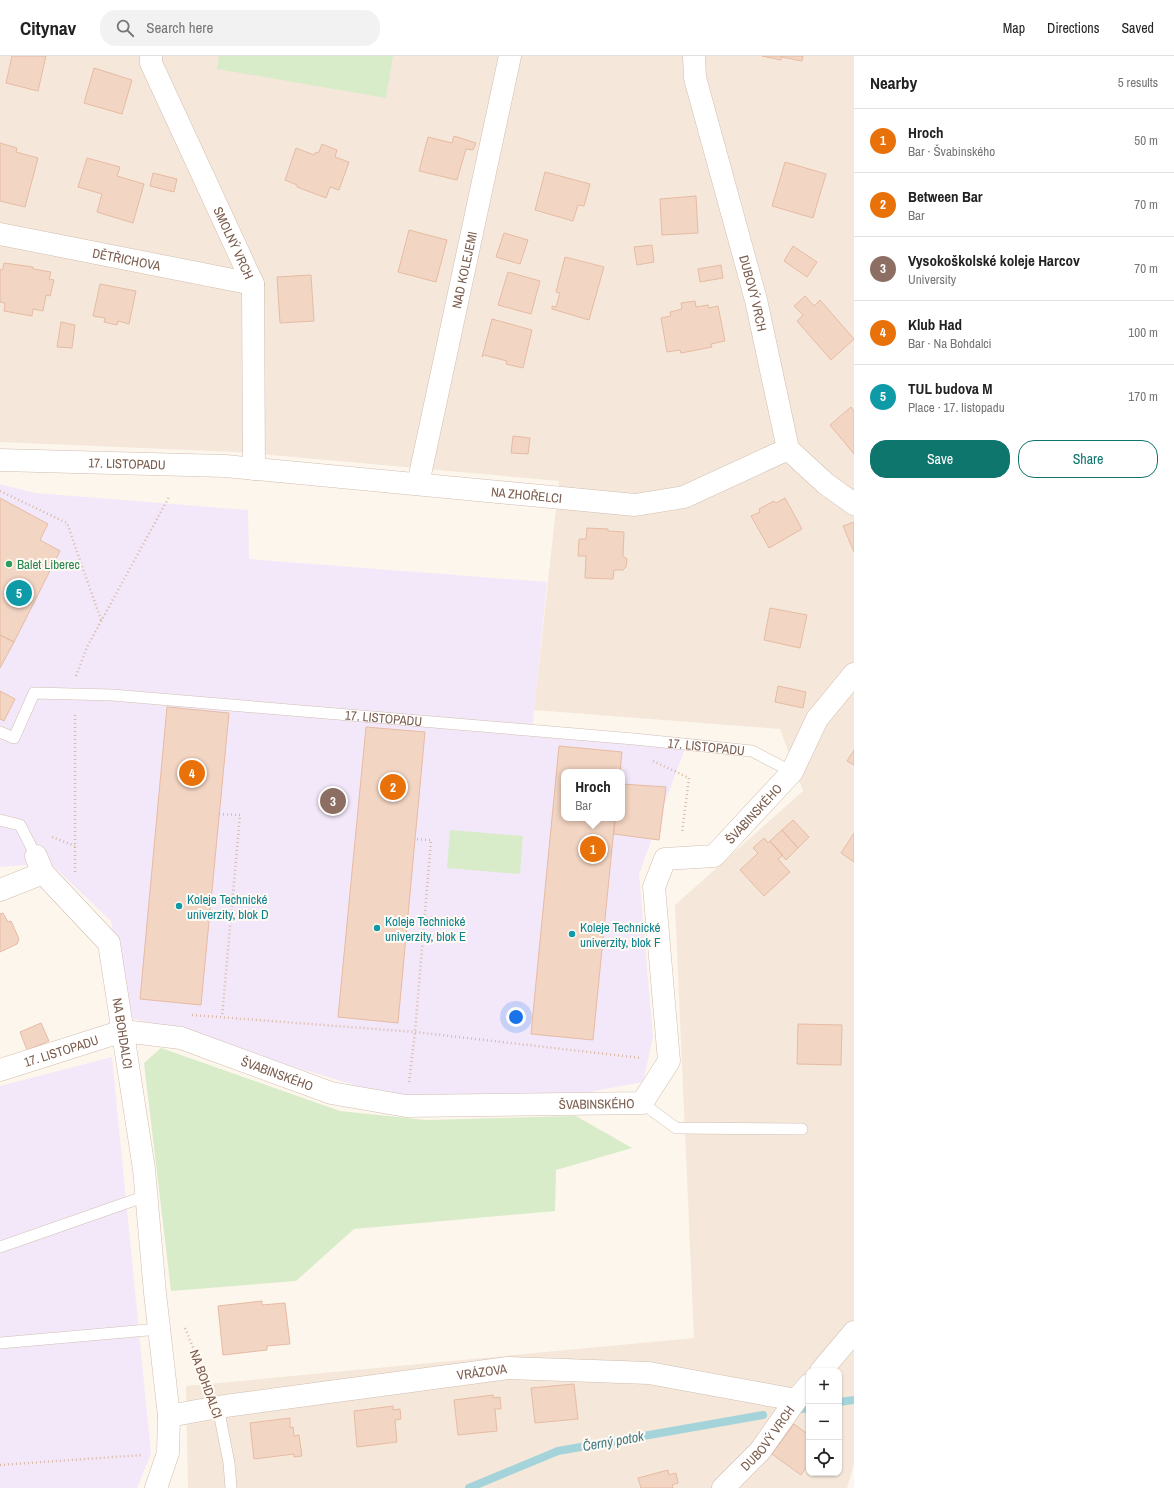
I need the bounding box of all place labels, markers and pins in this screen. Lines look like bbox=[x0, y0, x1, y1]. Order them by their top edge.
place label: Balet Liberec bbox=[17, 556, 80, 573]
marker: Balet Liberec bbox=[4, 559, 14, 569]
pin: 5 bbox=[6, 578, 32, 608]
pin: 4 bbox=[179, 758, 205, 788]
pin: 2 bbox=[380, 772, 406, 802]
pin: 3 bbox=[320, 786, 346, 816]
pin: 1 bbox=[580, 834, 606, 864]
place label: Koleje Technické univerzity, blok D bbox=[187, 891, 269, 923]
marker: Koleje Technické univerzity, blok D bbox=[174, 901, 184, 911]
place label: Koleje Technické univerzity, blok E bbox=[385, 913, 466, 945]
place label: Koleje Technické univerzity, blok F bbox=[580, 919, 661, 951]
marker: Koleje Technické univerzity, blok E bbox=[372, 923, 382, 933]
marker: Koleje Technické univerzity, blok F bbox=[567, 929, 577, 939]

